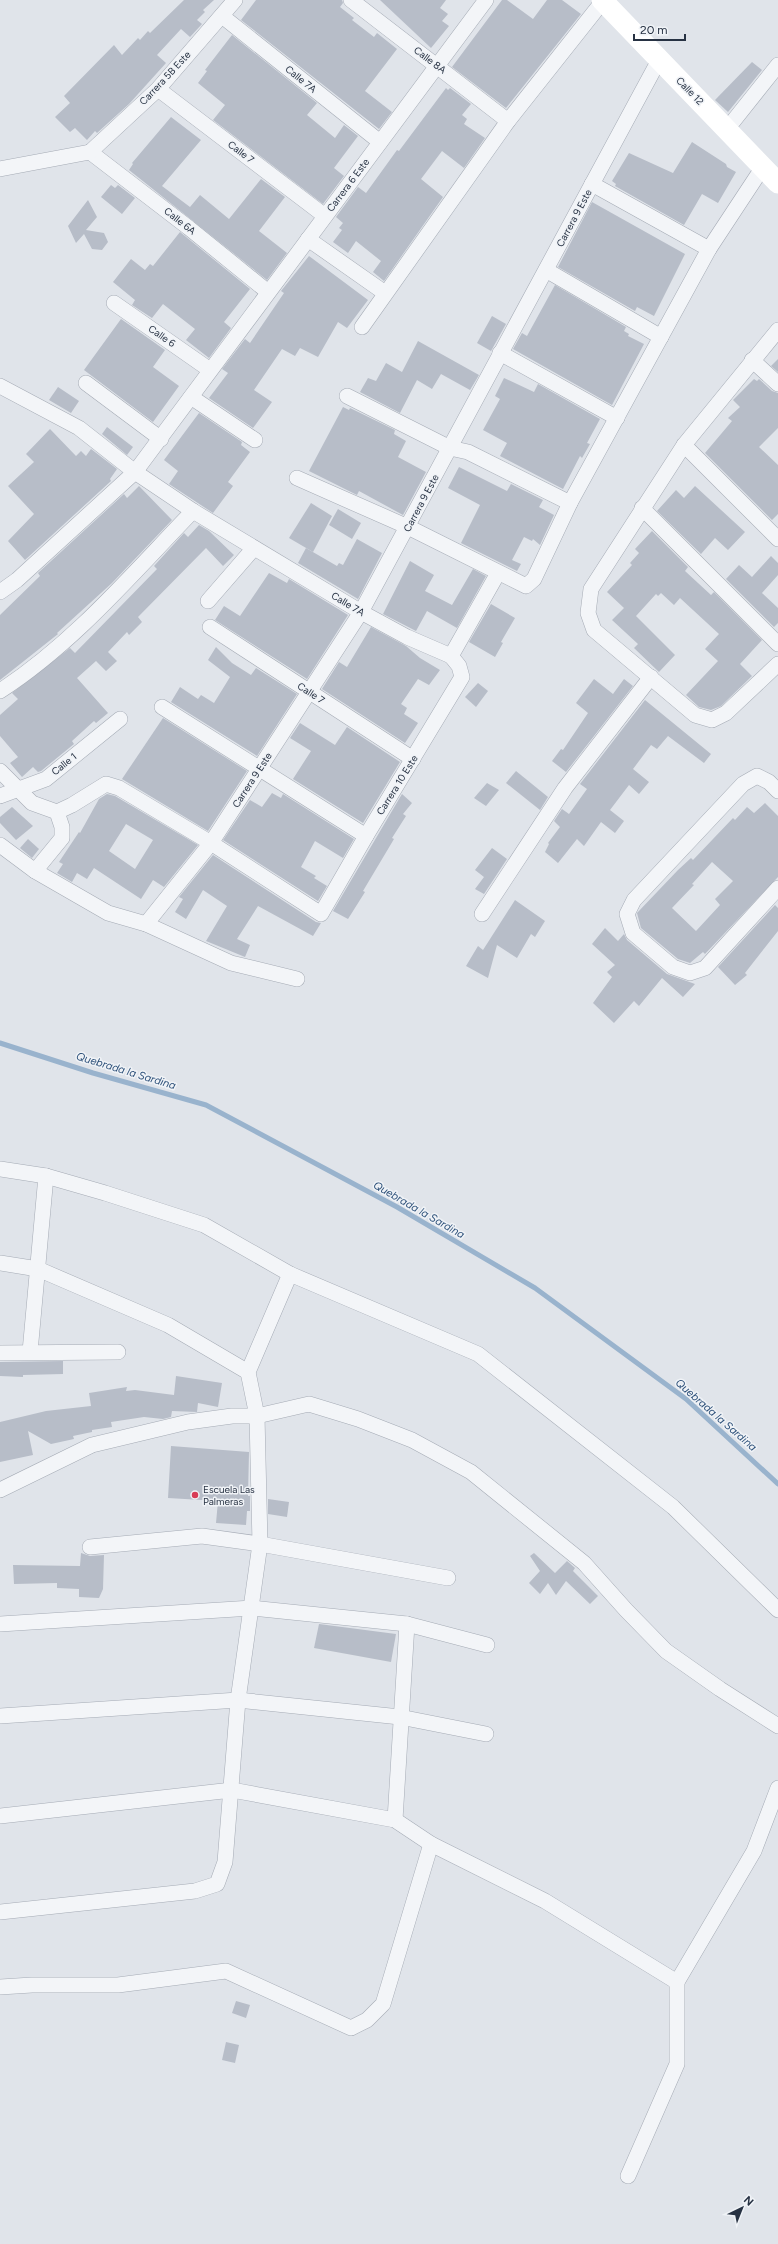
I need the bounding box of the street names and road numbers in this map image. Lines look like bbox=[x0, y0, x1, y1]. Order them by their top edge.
street label: Calle 8A bbox=[411, 44, 449, 77]
street label: Carrera 5B Este bbox=[137, 48, 194, 108]
street label: Calle 7A bbox=[283, 62, 320, 96]
street label: Calle 12 bbox=[673, 74, 707, 108]
street label: Calle 7 bbox=[225, 138, 257, 167]
street label: Carrera 6 Este bbox=[324, 155, 373, 214]
street label: Carrera 9 Este bbox=[553, 186, 595, 249]
street label: Calle 6A bbox=[161, 204, 199, 238]
street label: Calle 6 bbox=[146, 322, 178, 350]
street label: Carrera 9 Este bbox=[400, 471, 442, 534]
street label: Calle 7A bbox=[329, 589, 367, 619]
street label: Calle 7 bbox=[295, 679, 328, 707]
street label: Carrera 9 Este bbox=[229, 749, 275, 810]
street label: Calle 1 bbox=[49, 750, 79, 778]
street label: Carrera 10 Este bbox=[373, 752, 421, 817]

